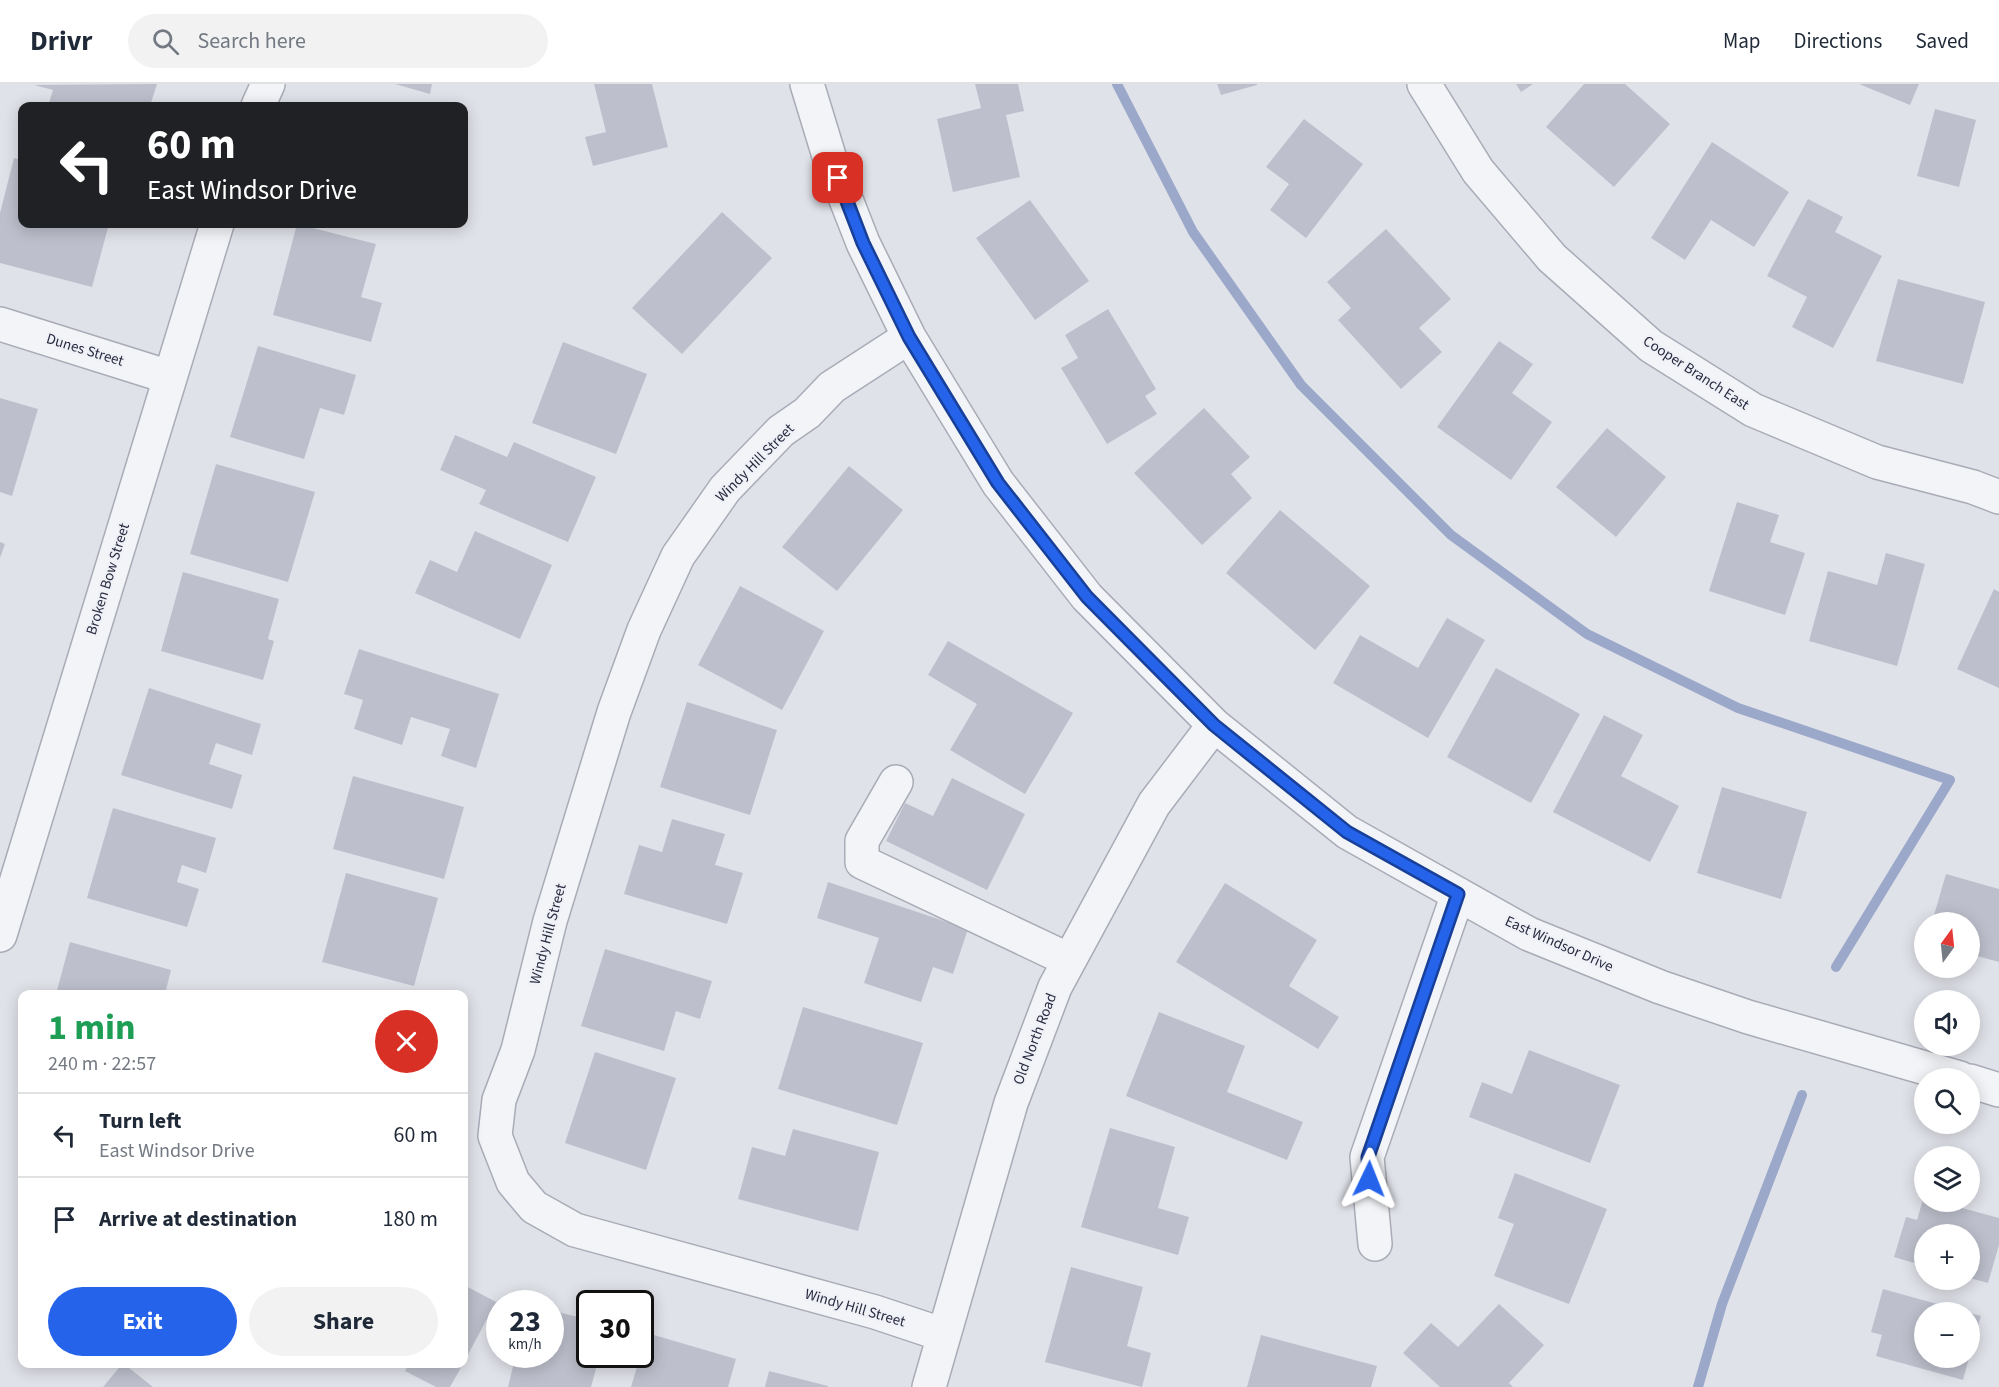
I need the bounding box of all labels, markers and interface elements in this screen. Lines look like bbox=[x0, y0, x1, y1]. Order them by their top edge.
search box bbox=[128, 14, 548, 68]
text: Drivr bbox=[30, 21, 92, 61]
icon: search bbox=[149, 25, 182, 58]
text: Search here bbox=[197, 25, 306, 57]
text: Map bbox=[1723, 26, 1761, 56]
text: Directions bbox=[1794, 26, 1882, 56]
text: Saved bbox=[1915, 26, 1969, 56]
text: 60 m bbox=[147, 115, 236, 175]
icon: left bbox=[48, 126, 126, 204]
pin bbox=[812, 152, 863, 203]
icon: arrive bbox=[821, 161, 854, 194]
text: East Windsor Drive bbox=[147, 171, 357, 210]
street label: Dunes Street bbox=[44, 328, 126, 372]
street label: Cooper Branch East bbox=[1639, 331, 1753, 415]
street label: Windy Hill Street bbox=[711, 419, 799, 507]
street label: Broken Bow Street bbox=[81, 520, 135, 638]
street label: Windy Hill Street bbox=[524, 881, 572, 987]
street label: East Windsor Drive bbox=[1501, 911, 1617, 977]
north arrow bbox=[1914, 912, 1980, 978]
map controls bbox=[1914, 912, 1980, 1368]
street label: Old North Road bbox=[1008, 990, 1062, 1088]
button: sound bbox=[1914, 990, 1980, 1056]
text: 1 min bbox=[48, 1002, 136, 1053]
button: close bbox=[375, 1010, 438, 1073]
text: 240 m · 22:57 bbox=[48, 1050, 156, 1078]
button: search bbox=[1914, 1068, 1980, 1134]
text: Turn left bbox=[99, 1105, 181, 1137]
icon: left bbox=[48, 1119, 81, 1152]
text: 60 m bbox=[393, 1119, 438, 1151]
text: East Windsor Drive bbox=[99, 1137, 255, 1165]
button: layers bbox=[1914, 1146, 1980, 1212]
position arrow bbox=[1337, 1147, 1401, 1211]
icon: arrive bbox=[48, 1203, 81, 1236]
text: Arrive at destination bbox=[99, 1203, 297, 1235]
text: 180 m bbox=[383, 1203, 438, 1235]
button: + bbox=[1914, 1224, 1980, 1290]
street label: Windy Hill Street bbox=[802, 1284, 908, 1332]
button: Exit bbox=[48, 1287, 237, 1356]
button: Share bbox=[249, 1287, 438, 1356]
speed limit sign: 30 bbox=[576, 1290, 654, 1368]
text: 23 bbox=[509, 1300, 541, 1343]
button: − bbox=[1914, 1302, 1980, 1368]
text: km/h bbox=[508, 1334, 542, 1355]

